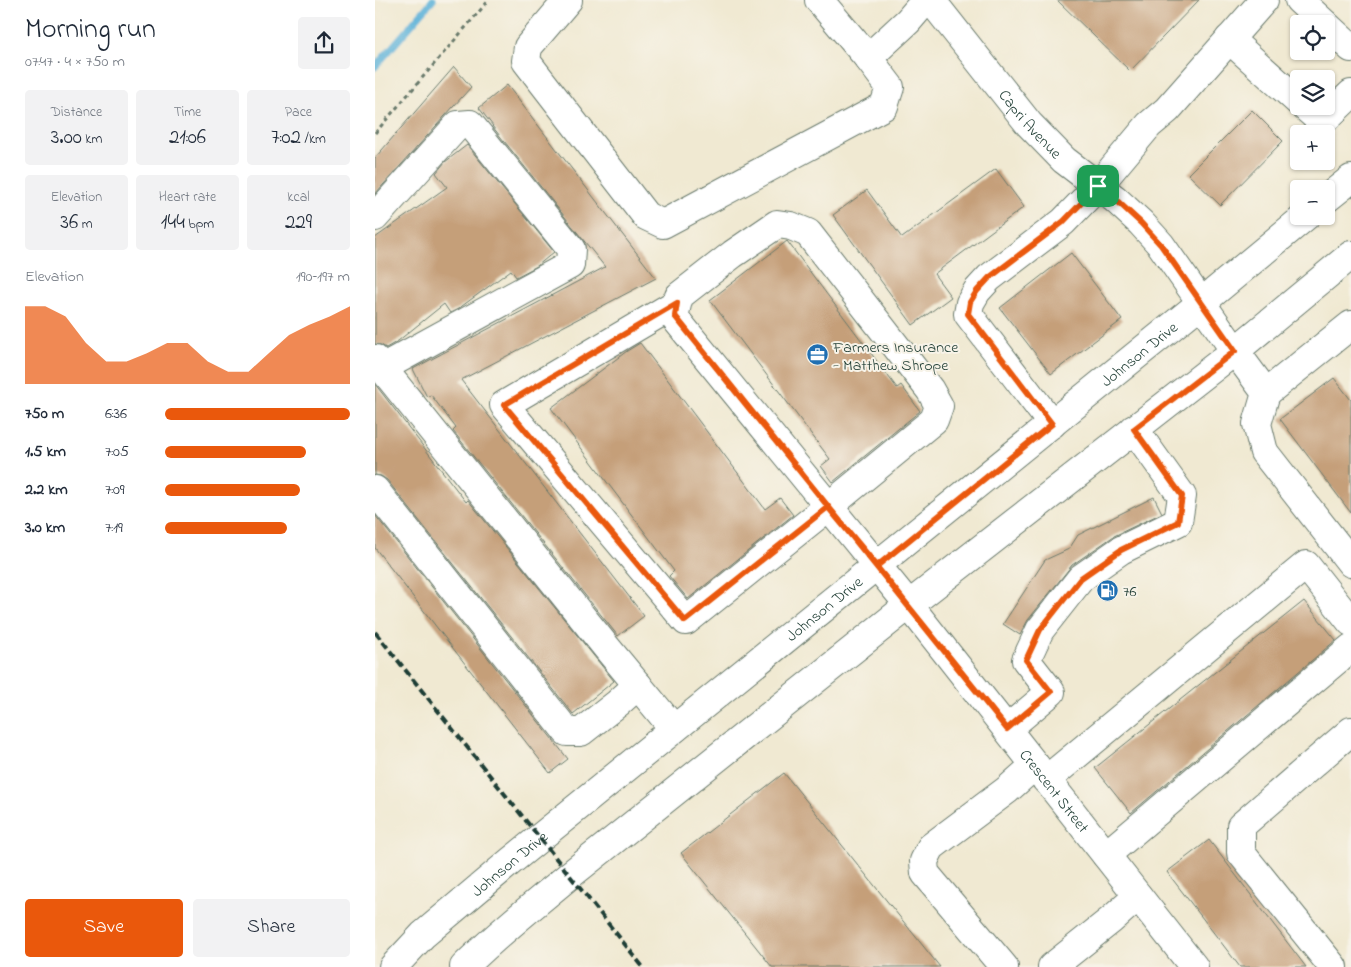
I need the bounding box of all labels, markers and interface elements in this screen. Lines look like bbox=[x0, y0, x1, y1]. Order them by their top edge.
text: Morning run bbox=[25, 10, 156, 51]
map controls bbox=[1290, 15, 1335, 225]
button: locate bbox=[1290, 15, 1335, 60]
button: share bbox=[298, 17, 350, 69]
text: 07:47 · 4 × 750 m bbox=[25, 50, 125, 74]
button: layers bbox=[1290, 70, 1335, 115]
street label: Capri Avenue bbox=[992, 85, 1067, 166]
text: Distance bbox=[51, 102, 102, 123]
text: Time bbox=[174, 102, 201, 123]
text: Pace bbox=[285, 102, 312, 123]
text: 3.00 bbox=[51, 123, 82, 153]
text: 21:06 bbox=[169, 123, 206, 153]
text: 7:02 bbox=[271, 123, 301, 153]
button: + bbox=[1290, 125, 1335, 170]
text: km bbox=[82, 129, 102, 150]
text: /km bbox=[301, 129, 326, 150]
pin bbox=[1077, 165, 1119, 207]
icon: arrive bbox=[1084, 172, 1112, 200]
button: − bbox=[1290, 180, 1335, 225]
text: Elevation bbox=[51, 187, 102, 208]
text: Heart rate bbox=[159, 187, 216, 208]
text: kcal bbox=[287, 187, 310, 208]
text: 36 bbox=[60, 208, 78, 238]
text: 144 bbox=[161, 208, 185, 238]
text: 229 bbox=[285, 208, 312, 238]
text: m bbox=[78, 214, 93, 235]
text: bpm bbox=[185, 214, 214, 235]
text: Elevation bbox=[25, 265, 84, 289]
text: 190–197 m bbox=[296, 265, 350, 289]
street label: Johnson Drive bbox=[1096, 316, 1184, 394]
place label: Farmers Insurance - Matthew Shrope bbox=[832, 336, 959, 378]
office icon: Farmers Insurance - Matthew Shrope bbox=[805, 343, 829, 367]
text: 750 m bbox=[25, 402, 64, 426]
text: 6:36 bbox=[105, 402, 127, 426]
text: 1.5 km bbox=[25, 440, 66, 464]
text: 7:05 bbox=[105, 440, 129, 464]
text: 2.2 km bbox=[25, 478, 68, 502]
text: 7:09 bbox=[105, 478, 125, 502]
text: 3.0 km bbox=[25, 516, 65, 540]
text: 7:19 bbox=[105, 516, 123, 540]
street label: Johnson Drive bbox=[781, 571, 869, 648]
fuel station icon: 76 bbox=[1095, 578, 1119, 602]
place label: 76 bbox=[1123, 580, 1137, 604]
street label: Crescent Street bbox=[1013, 745, 1094, 839]
street label: Johnson Drive bbox=[467, 825, 554, 903]
button: Save bbox=[25, 899, 183, 957]
button: Share bbox=[193, 899, 350, 957]

